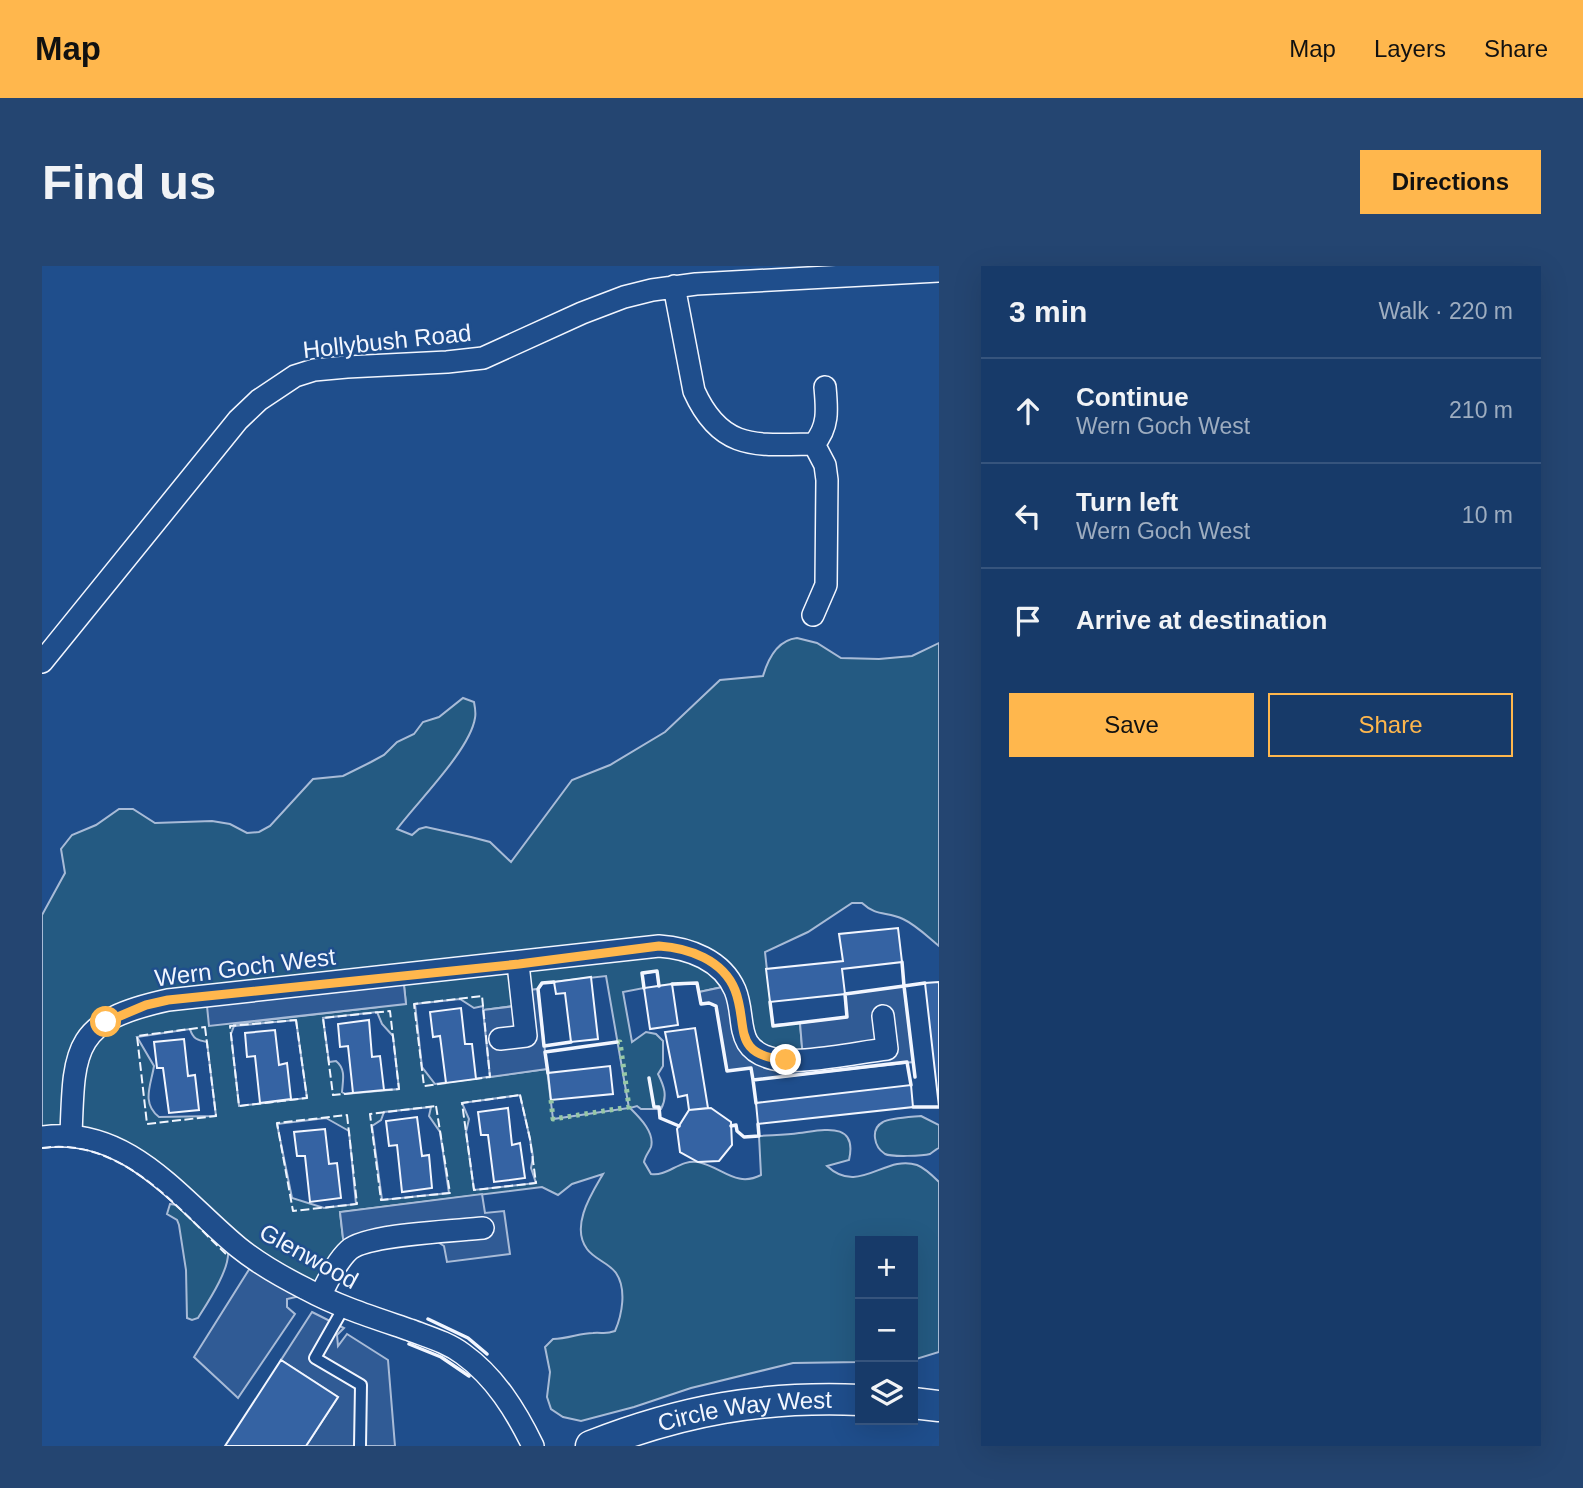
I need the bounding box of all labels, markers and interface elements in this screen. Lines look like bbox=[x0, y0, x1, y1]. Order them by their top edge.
text: Map bbox=[35, 30, 101, 67]
text: Map bbox=[1289, 35, 1336, 62]
text: Layers bbox=[1374, 35, 1446, 62]
text: Share bbox=[1484, 35, 1548, 62]
button: Directions bbox=[1360, 150, 1541, 214]
text: Find us bbox=[42, 155, 216, 209]
text: 3 min bbox=[1009, 295, 1087, 328]
text: Walk · 220 m bbox=[1378, 298, 1513, 324]
street label: Hollybush Road bbox=[301, 319, 473, 363]
text: Continue bbox=[1076, 382, 1189, 412]
icon: ahead bbox=[1009, 392, 1047, 430]
text: 210 m bbox=[1449, 397, 1513, 423]
text: Wern Goch West bbox=[1076, 413, 1250, 439]
text: Turn left bbox=[1076, 487, 1178, 517]
icon: left bbox=[1009, 497, 1047, 535]
text: 10 m bbox=[1462, 502, 1513, 528]
text: Wern Goch West bbox=[1076, 518, 1250, 544]
icon: arrive bbox=[1009, 602, 1047, 640]
text: Arrive at destination bbox=[1076, 605, 1327, 635]
button: Save bbox=[1009, 693, 1254, 757]
button: Share bbox=[1268, 693, 1513, 757]
street label: Wern Goch West bbox=[153, 942, 337, 991]
route start bbox=[90, 1006, 121, 1037]
route end bbox=[770, 1044, 801, 1075]
street label: Glenwood bbox=[255, 1218, 363, 1294]
map controls bbox=[855, 1236, 918, 1425]
button: + bbox=[855, 1236, 918, 1299]
button: − bbox=[855, 1299, 918, 1362]
button: layers bbox=[855, 1362, 918, 1425]
street label: Circle Way West bbox=[655, 1386, 832, 1436]

